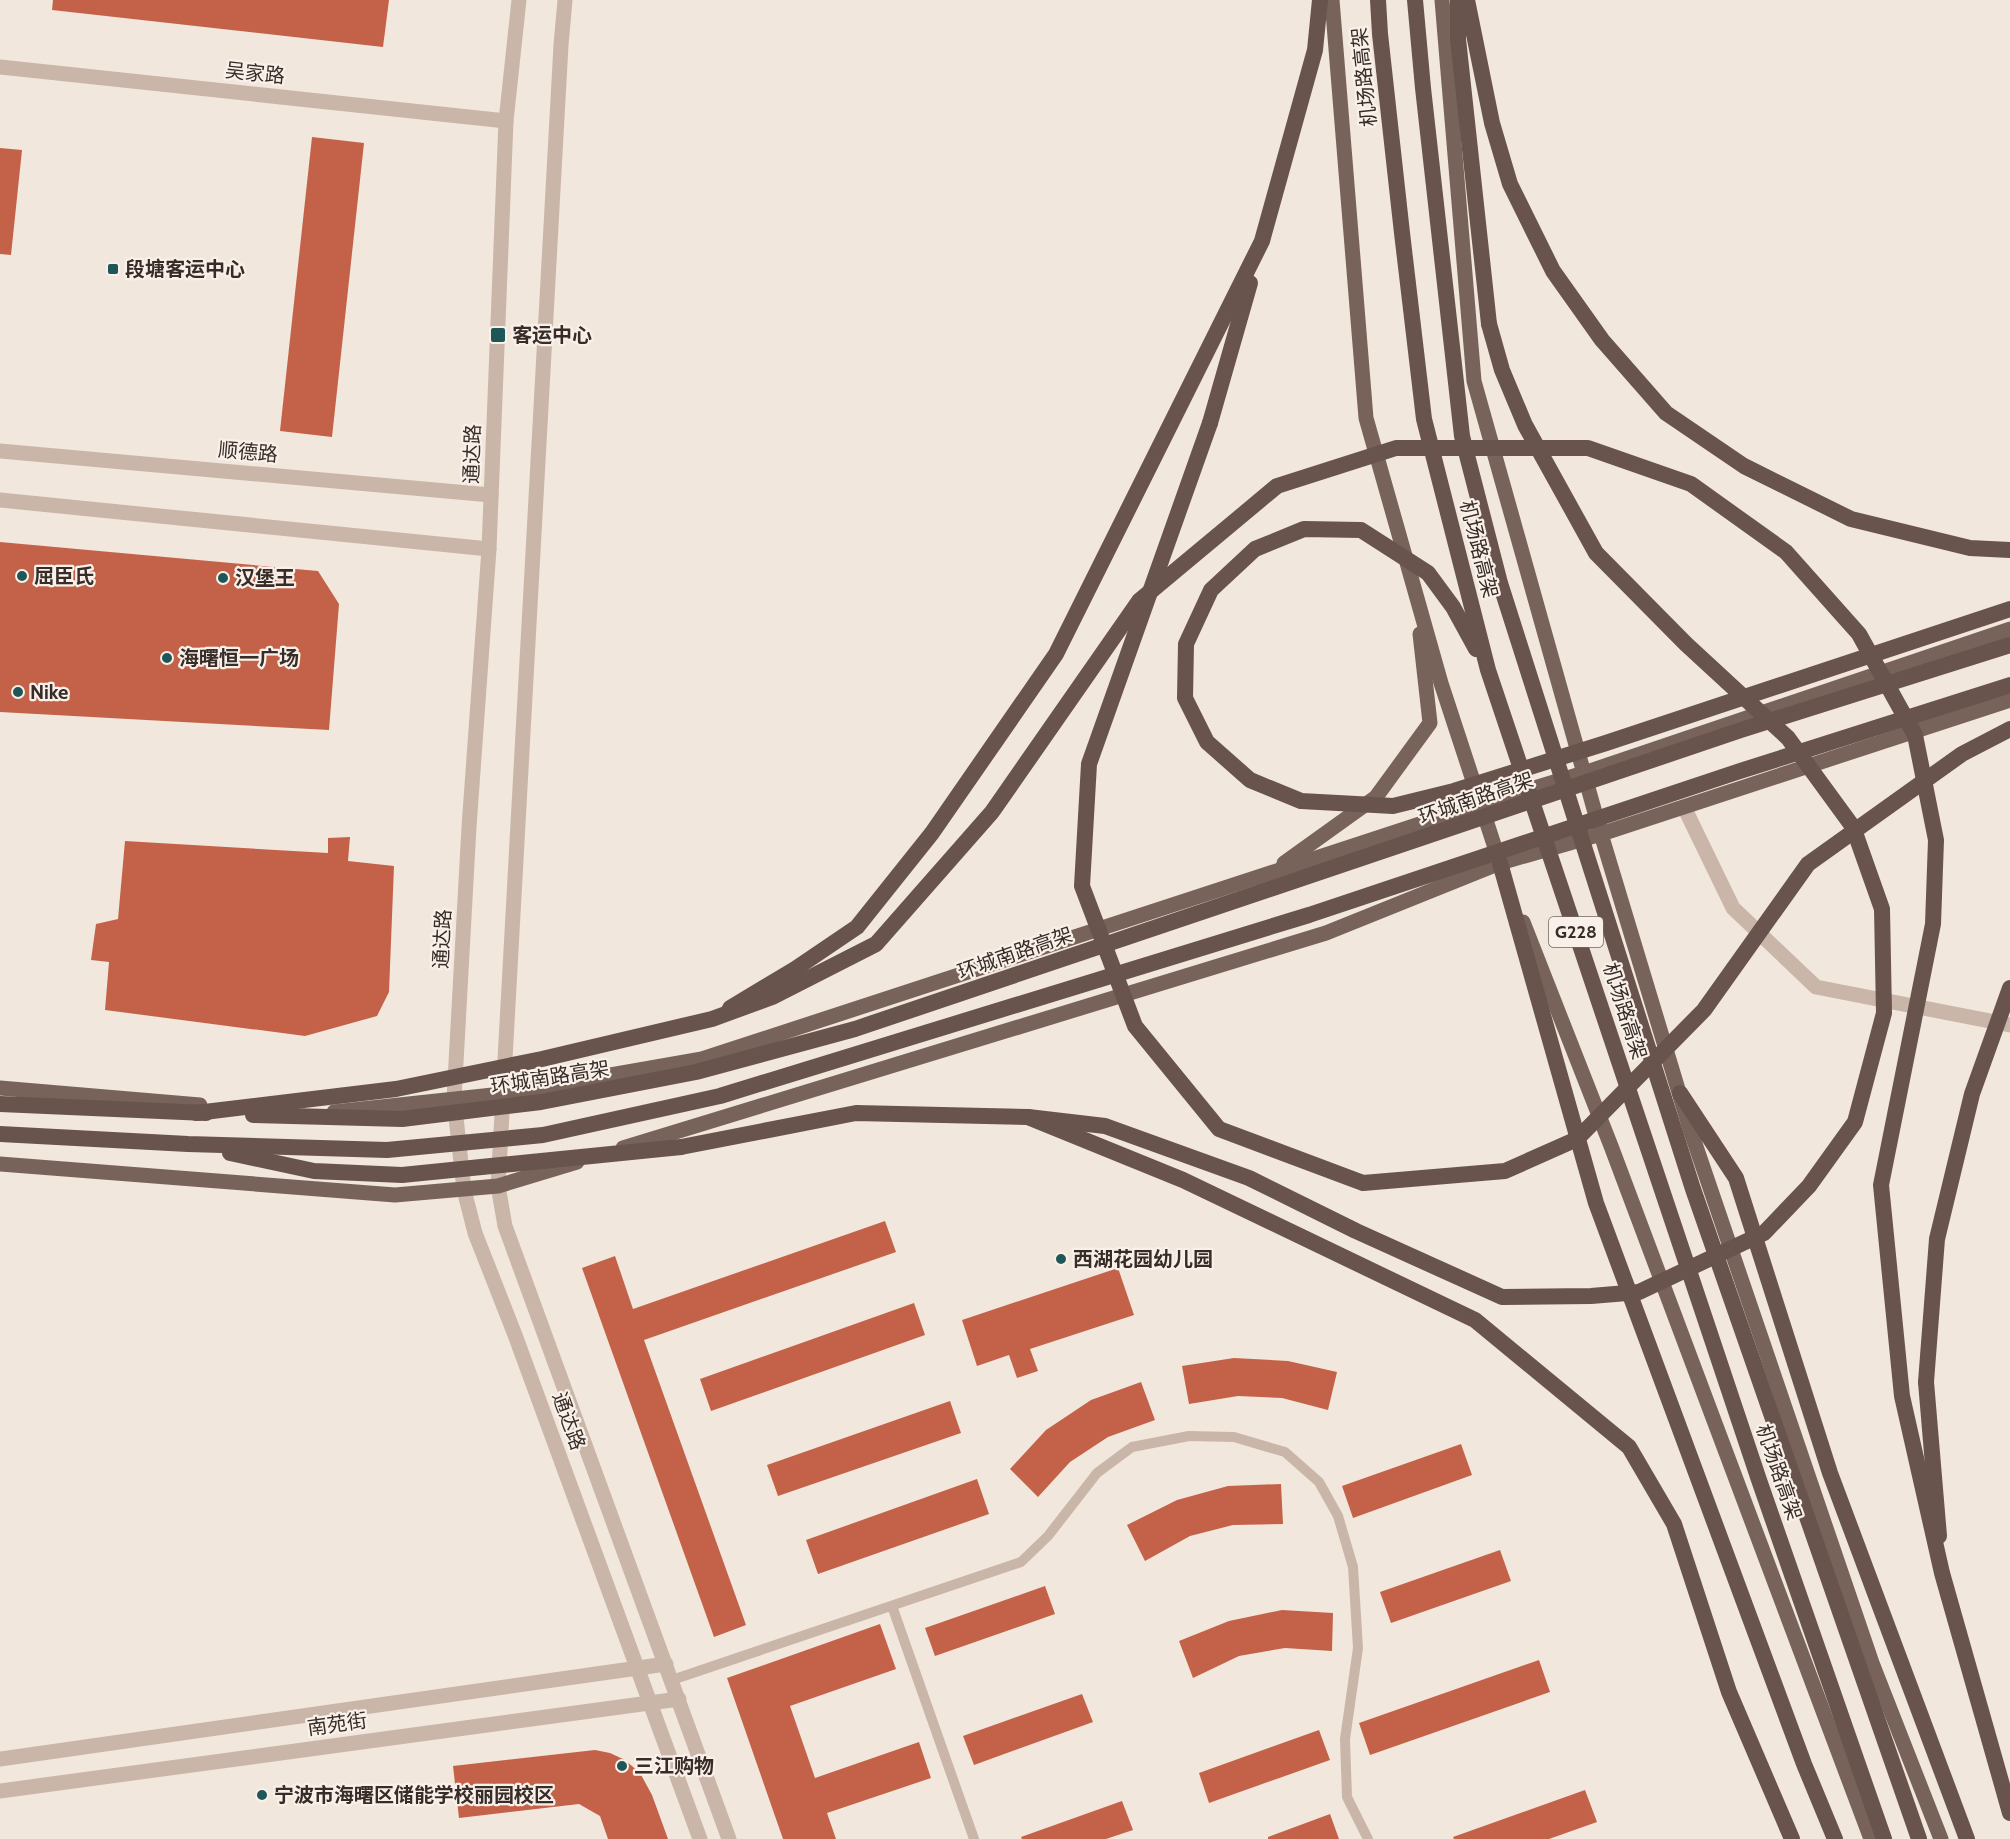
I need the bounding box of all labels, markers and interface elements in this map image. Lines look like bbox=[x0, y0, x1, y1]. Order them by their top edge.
street label: 机场路高架 bbox=[1347, 26, 1381, 128]
street label: 吴家路 bbox=[224, 58, 286, 88]
place label: 段塘客运中心 bbox=[125, 257, 245, 281]
marker: 段塘客运中心 bbox=[106, 262, 120, 276]
place label: 客运中心 bbox=[512, 323, 592, 347]
marker: 客运中心 bbox=[489, 326, 507, 344]
street label: 通达路 bbox=[459, 424, 485, 484]
street label: 顺德路 bbox=[217, 437, 279, 467]
street label: 机场路高架 bbox=[1455, 498, 1503, 600]
place label: 屈臣氏 bbox=[34, 564, 94, 588]
place label: 汉堡王 bbox=[235, 566, 295, 590]
marker: 屈臣氏 bbox=[15, 569, 29, 583]
marker: 汉堡王 bbox=[216, 571, 230, 585]
place label: 海曙恒一广场 bbox=[179, 646, 299, 670]
marker: 海曙恒一广场 bbox=[160, 651, 174, 665]
place label: Nike bbox=[30, 680, 68, 704]
marker: Nike bbox=[11, 685, 25, 699]
street label: 环城南路高架 bbox=[1415, 767, 1537, 829]
street label: 通达路 bbox=[428, 908, 456, 970]
road number: G228 bbox=[1549, 917, 1603, 947]
street label: 环城南路高架 bbox=[954, 922, 1076, 984]
street label: 机场路高架 bbox=[1598, 960, 1652, 1062]
street label: 环城南路高架 bbox=[489, 1056, 611, 1098]
place label: 西湖花园幼儿园 bbox=[1073, 1247, 1213, 1271]
marker: 西湖花园幼儿园 bbox=[1054, 1252, 1068, 1266]
street label: 通达路 bbox=[547, 1389, 591, 1453]
street label: 机场路高架 bbox=[1751, 1421, 1807, 1523]
street label: 南苑街 bbox=[306, 1708, 368, 1740]
place label: 三江购物 bbox=[634, 1754, 714, 1778]
marker: 三江购物 bbox=[615, 1759, 629, 1773]
place label: 宁波市海曙区储能学校丽园校区 bbox=[274, 1783, 554, 1807]
marker: 宁波市海曙区储能学校丽园校区 bbox=[255, 1788, 269, 1802]

